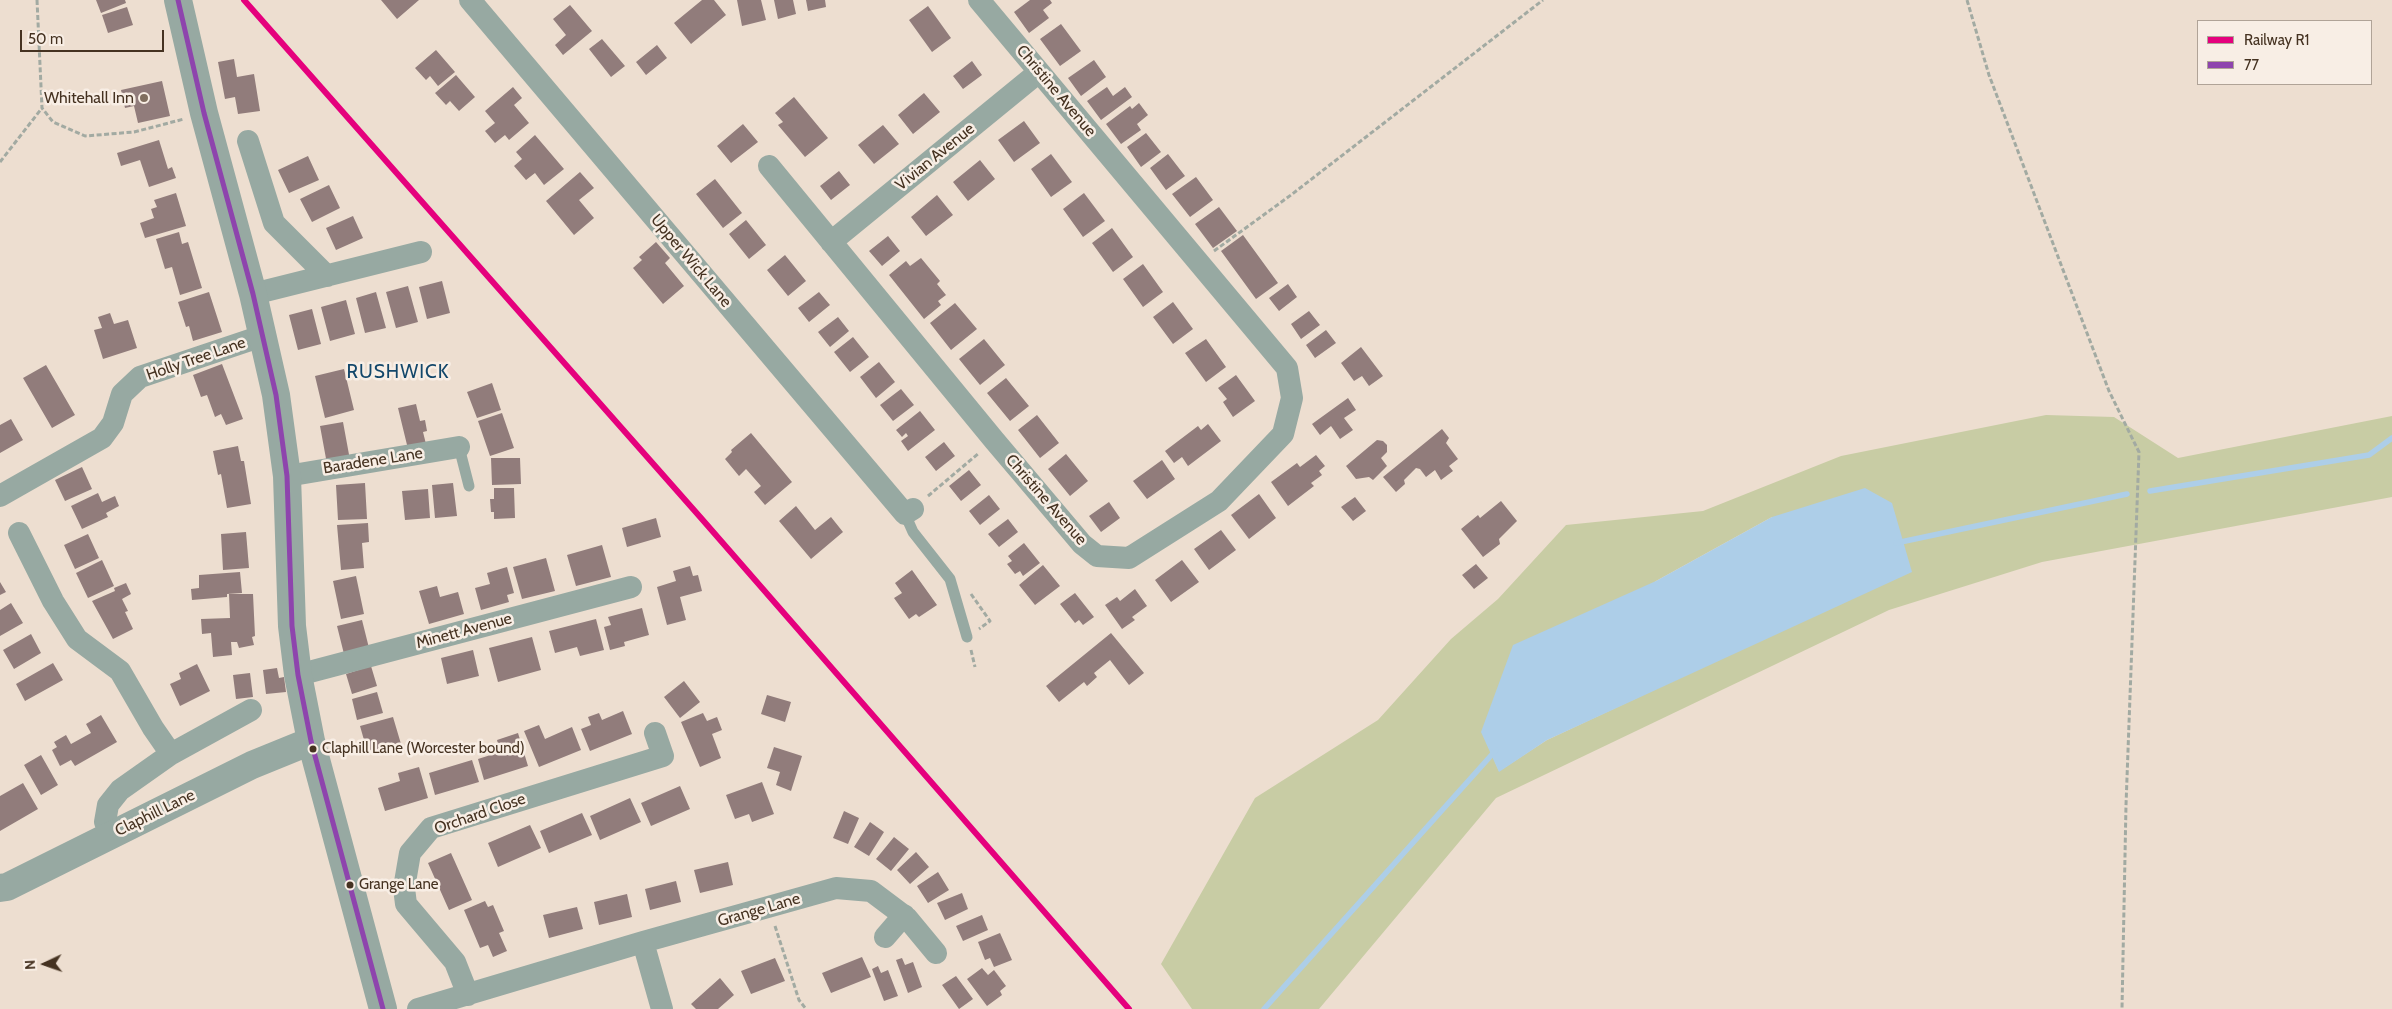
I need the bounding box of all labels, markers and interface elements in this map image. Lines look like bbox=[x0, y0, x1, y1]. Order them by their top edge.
scale bar bbox=[22, 20, 166, 52]
legend bbox=[2197, 20, 2372, 85]
text: 50 m bbox=[28, 30, 63, 48]
text: Railway R1 bbox=[2244, 31, 2309, 49]
street label: Christine Avenue bbox=[1012, 41, 1100, 141]
text: 77 bbox=[2244, 56, 2259, 74]
place label: Whitehall Inn bbox=[44, 88, 134, 108]
marker: Whitehall Inn bbox=[138, 92, 150, 104]
street label: Vivian Avenue bbox=[892, 119, 978, 195]
street label: Upper Wick Lane bbox=[647, 211, 735, 311]
street label: Holly Tree Lane bbox=[144, 333, 248, 385]
district label: RUSHWICK bbox=[346, 361, 450, 383]
street label: Baradene Lane bbox=[322, 444, 424, 478]
street label: Christine Avenue bbox=[1001, 451, 1091, 549]
street label: Minett Avenue bbox=[414, 609, 514, 653]
place label: Claphill Lane (Worcester bound) bbox=[322, 740, 525, 758]
marker: Claphill Lane (Worcester bound) bbox=[308, 744, 318, 754]
street label: Claphill Lane bbox=[112, 785, 198, 841]
street label: Orchard Close bbox=[432, 789, 528, 839]
place label: Grange Lane bbox=[359, 876, 439, 894]
marker: Grange Lane bbox=[345, 880, 355, 890]
street label: Grange Lane bbox=[716, 889, 802, 931]
north arrow bbox=[20, 939, 70, 989]
text: N bbox=[21, 959, 39, 970]

